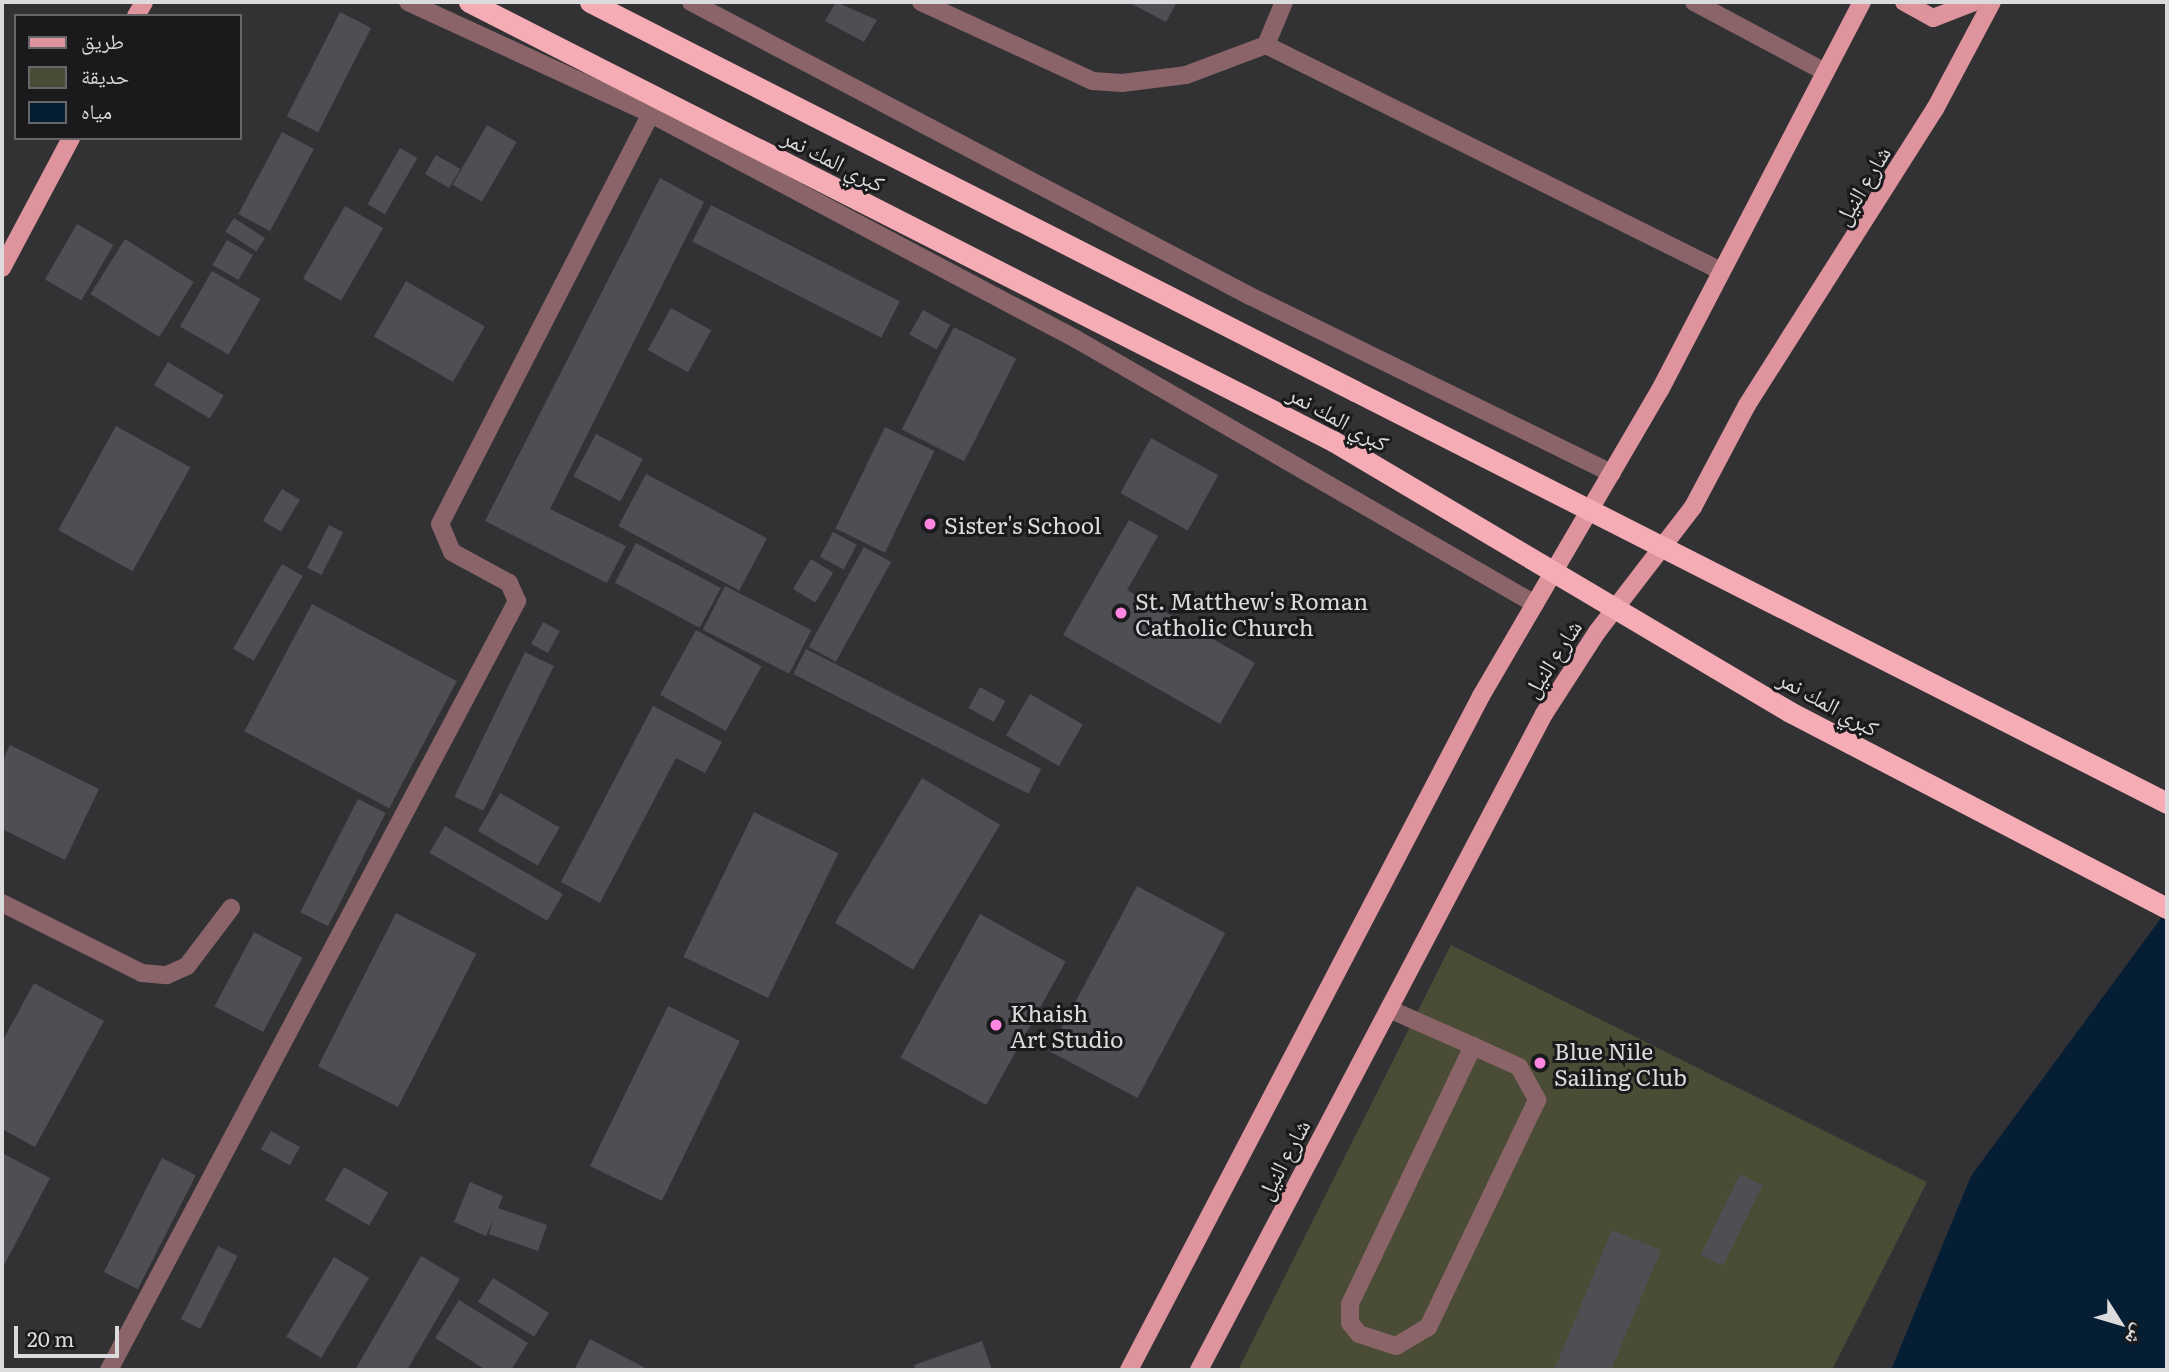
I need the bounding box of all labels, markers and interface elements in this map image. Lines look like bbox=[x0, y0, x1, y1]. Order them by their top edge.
legend bbox=[14, 14, 242, 140]
text: طريق bbox=[81, 24, 124, 55]
text: حديقة bbox=[81, 59, 129, 90]
text: مياه bbox=[81, 94, 112, 125]
street label: كبري المك نمر bbox=[778, 122, 890, 196]
street label: شارع النيل bbox=[1827, 140, 1895, 230]
street label: كبري المك نمر bbox=[1284, 378, 1394, 456]
place label: Sister's School bbox=[944, 510, 1102, 538]
marker: Sister's School bbox=[922, 516, 938, 532]
place label: St. Matthew's Roman Catholic Church bbox=[1135, 586, 1368, 640]
marker: St. Matthew's Roman Catholic Church bbox=[1113, 605, 1129, 621]
street label: شارع النيل bbox=[1516, 614, 1586, 702]
street label: كبري المك نمر bbox=[1774, 663, 1884, 741]
place label: Khaish Art Studio bbox=[1010, 998, 1124, 1052]
marker: Khaish Art Studio bbox=[988, 1017, 1004, 1033]
place label: Blue Nile Sailing Club bbox=[1554, 1036, 1687, 1090]
marker: Blue Nile Sailing Club bbox=[1532, 1055, 1548, 1071]
street label: شارع النيل bbox=[1249, 1114, 1315, 1204]
north arrow bbox=[2085, 1288, 2155, 1358]
scale bar bbox=[18, 1312, 122, 1356]
text: ش bbox=[2120, 1319, 2154, 1352]
text: 20 m bbox=[27, 1322, 74, 1353]

